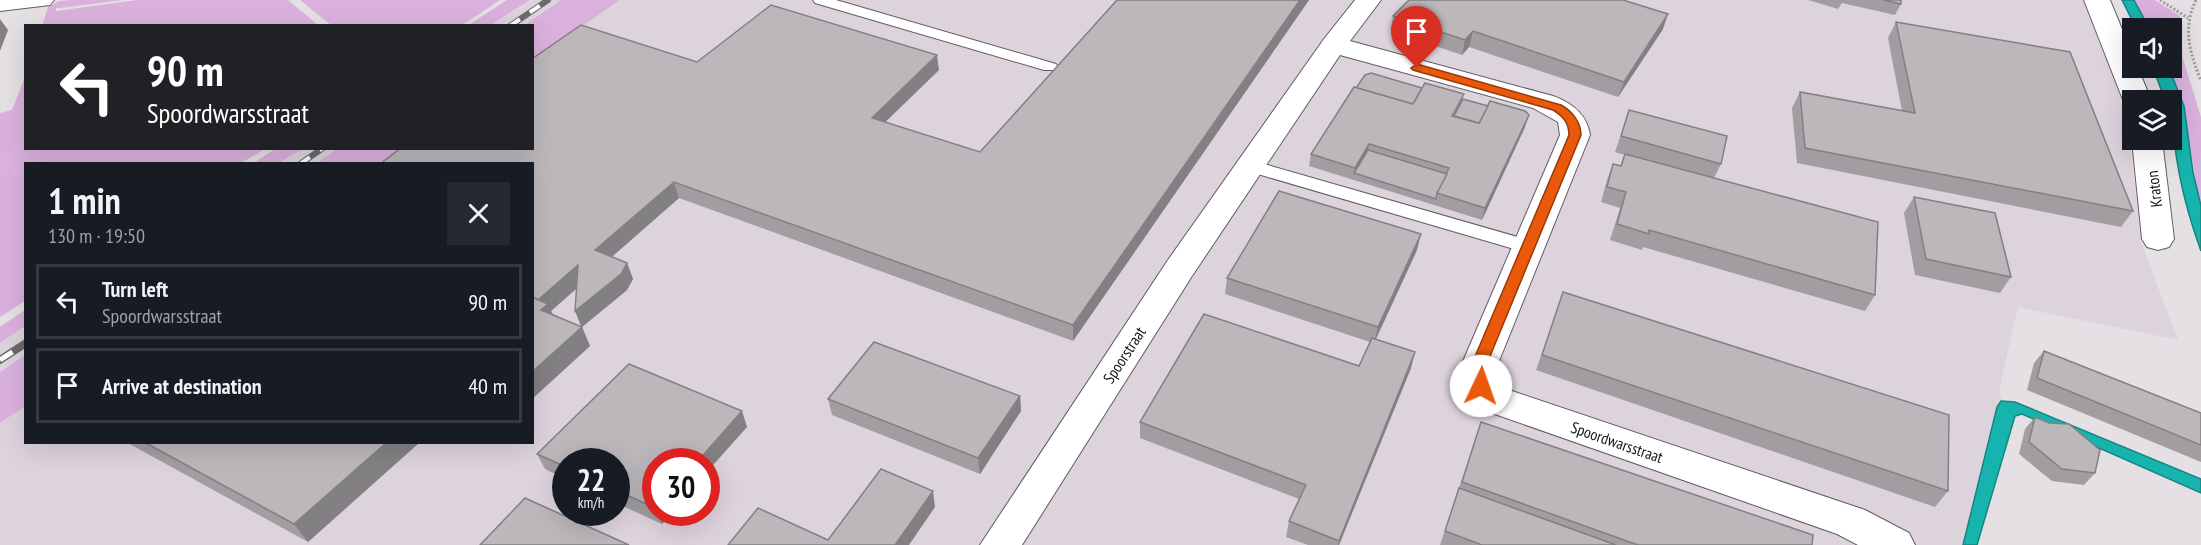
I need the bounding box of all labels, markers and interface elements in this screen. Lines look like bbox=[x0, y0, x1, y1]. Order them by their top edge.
pin bbox=[1391, 6, 1442, 68]
icon: arrive bbox=[1400, 15, 1433, 48]
map controls bbox=[2122, 18, 2182, 150]
button: sound bbox=[2122, 18, 2182, 78]
text: 90 m bbox=[147, 43, 224, 98]
icon: left bbox=[48, 48, 126, 126]
button: layers bbox=[2122, 90, 2182, 150]
text: Spoordwarsstraat bbox=[147, 96, 309, 130]
street label: Kraton bbox=[2142, 170, 2166, 208]
text: 1 min bbox=[48, 177, 121, 224]
button: close bbox=[447, 182, 510, 245]
text: 130 m · 19:50 bbox=[48, 223, 145, 249]
text: Turn left bbox=[102, 275, 168, 303]
icon: left bbox=[51, 285, 84, 318]
text: 90 m bbox=[468, 288, 507, 316]
text: Spoordwarsstraat bbox=[102, 303, 222, 329]
street label: Spoorstraat bbox=[1098, 322, 1150, 387]
position arrow bbox=[1449, 354, 1513, 418]
icon: arrive bbox=[51, 369, 84, 402]
text: Arrive at destination bbox=[102, 372, 262, 400]
text: 40 m bbox=[468, 372, 507, 400]
street label: Spoordwarsstraat bbox=[1568, 417, 1666, 467]
speed limit sign: 30 bbox=[642, 448, 720, 526]
text: 22 bbox=[577, 460, 605, 499]
text: km/h bbox=[578, 493, 604, 512]

